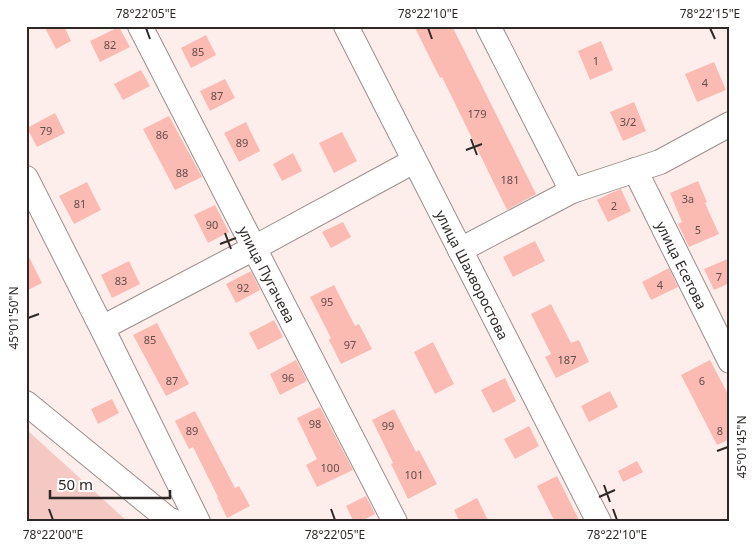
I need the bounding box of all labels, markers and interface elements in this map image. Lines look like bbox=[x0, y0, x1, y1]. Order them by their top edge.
text: 78°22'05"E bbox=[116, 5, 176, 22]
text: 78°22'10"E bbox=[398, 5, 458, 22]
text: 78°22'15"E bbox=[680, 5, 740, 22]
house number: 82 bbox=[104, 37, 116, 52]
house number: 85 bbox=[192, 44, 204, 59]
house number: 1 bbox=[593, 53, 599, 68]
house number: 4 bbox=[702, 75, 709, 90]
house number: 87 bbox=[211, 88, 223, 103]
house number: 179 bbox=[468, 106, 486, 121]
house number: 3/2 bbox=[620, 114, 636, 129]
house number: 79 bbox=[40, 123, 52, 138]
house number: 86 bbox=[156, 127, 168, 142]
house number: 89 bbox=[236, 135, 248, 150]
house number: 88 bbox=[176, 165, 188, 180]
house number: 181 bbox=[501, 172, 519, 187]
house number: 3а bbox=[682, 191, 694, 206]
house number: 81 bbox=[74, 196, 86, 211]
house number: 2 bbox=[611, 198, 617, 213]
street label: улица Шахворостова bbox=[432, 207, 514, 343]
house number: 90 bbox=[206, 217, 218, 232]
street label: улица Есетова bbox=[652, 218, 712, 312]
street label: улица Пугачева bbox=[235, 222, 300, 326]
house number: 5 bbox=[695, 222, 701, 237]
house number: 7 bbox=[716, 269, 722, 284]
house number: 83 bbox=[115, 273, 127, 288]
house number: 4 bbox=[657, 277, 664, 292]
house number: 92 bbox=[237, 280, 249, 295]
text: 45°01'50"N bbox=[5, 286, 22, 350]
house number: 95 bbox=[321, 294, 333, 309]
house number: 85 bbox=[144, 332, 156, 347]
house number: 97 bbox=[344, 337, 356, 352]
house number: 187 bbox=[558, 352, 576, 367]
house number: 96 bbox=[282, 370, 294, 385]
house number: 87 bbox=[166, 373, 178, 388]
house number: 6 bbox=[699, 373, 705, 388]
text: 45°01'45"N bbox=[733, 415, 750, 479]
house number: 98 bbox=[309, 416, 321, 431]
house number: 99 bbox=[382, 418, 394, 433]
house number: 89 bbox=[186, 423, 198, 438]
house number: 8 bbox=[717, 423, 723, 438]
house number: 100 bbox=[321, 460, 339, 475]
house number: 101 bbox=[405, 467, 423, 482]
scale bar bbox=[50, 468, 170, 500]
text: 50 m bbox=[58, 474, 93, 494]
text: 78°22'00"E bbox=[23, 526, 83, 543]
text: 78°22'05"E bbox=[305, 526, 365, 543]
text: 78°22'10"E bbox=[587, 526, 647, 543]

